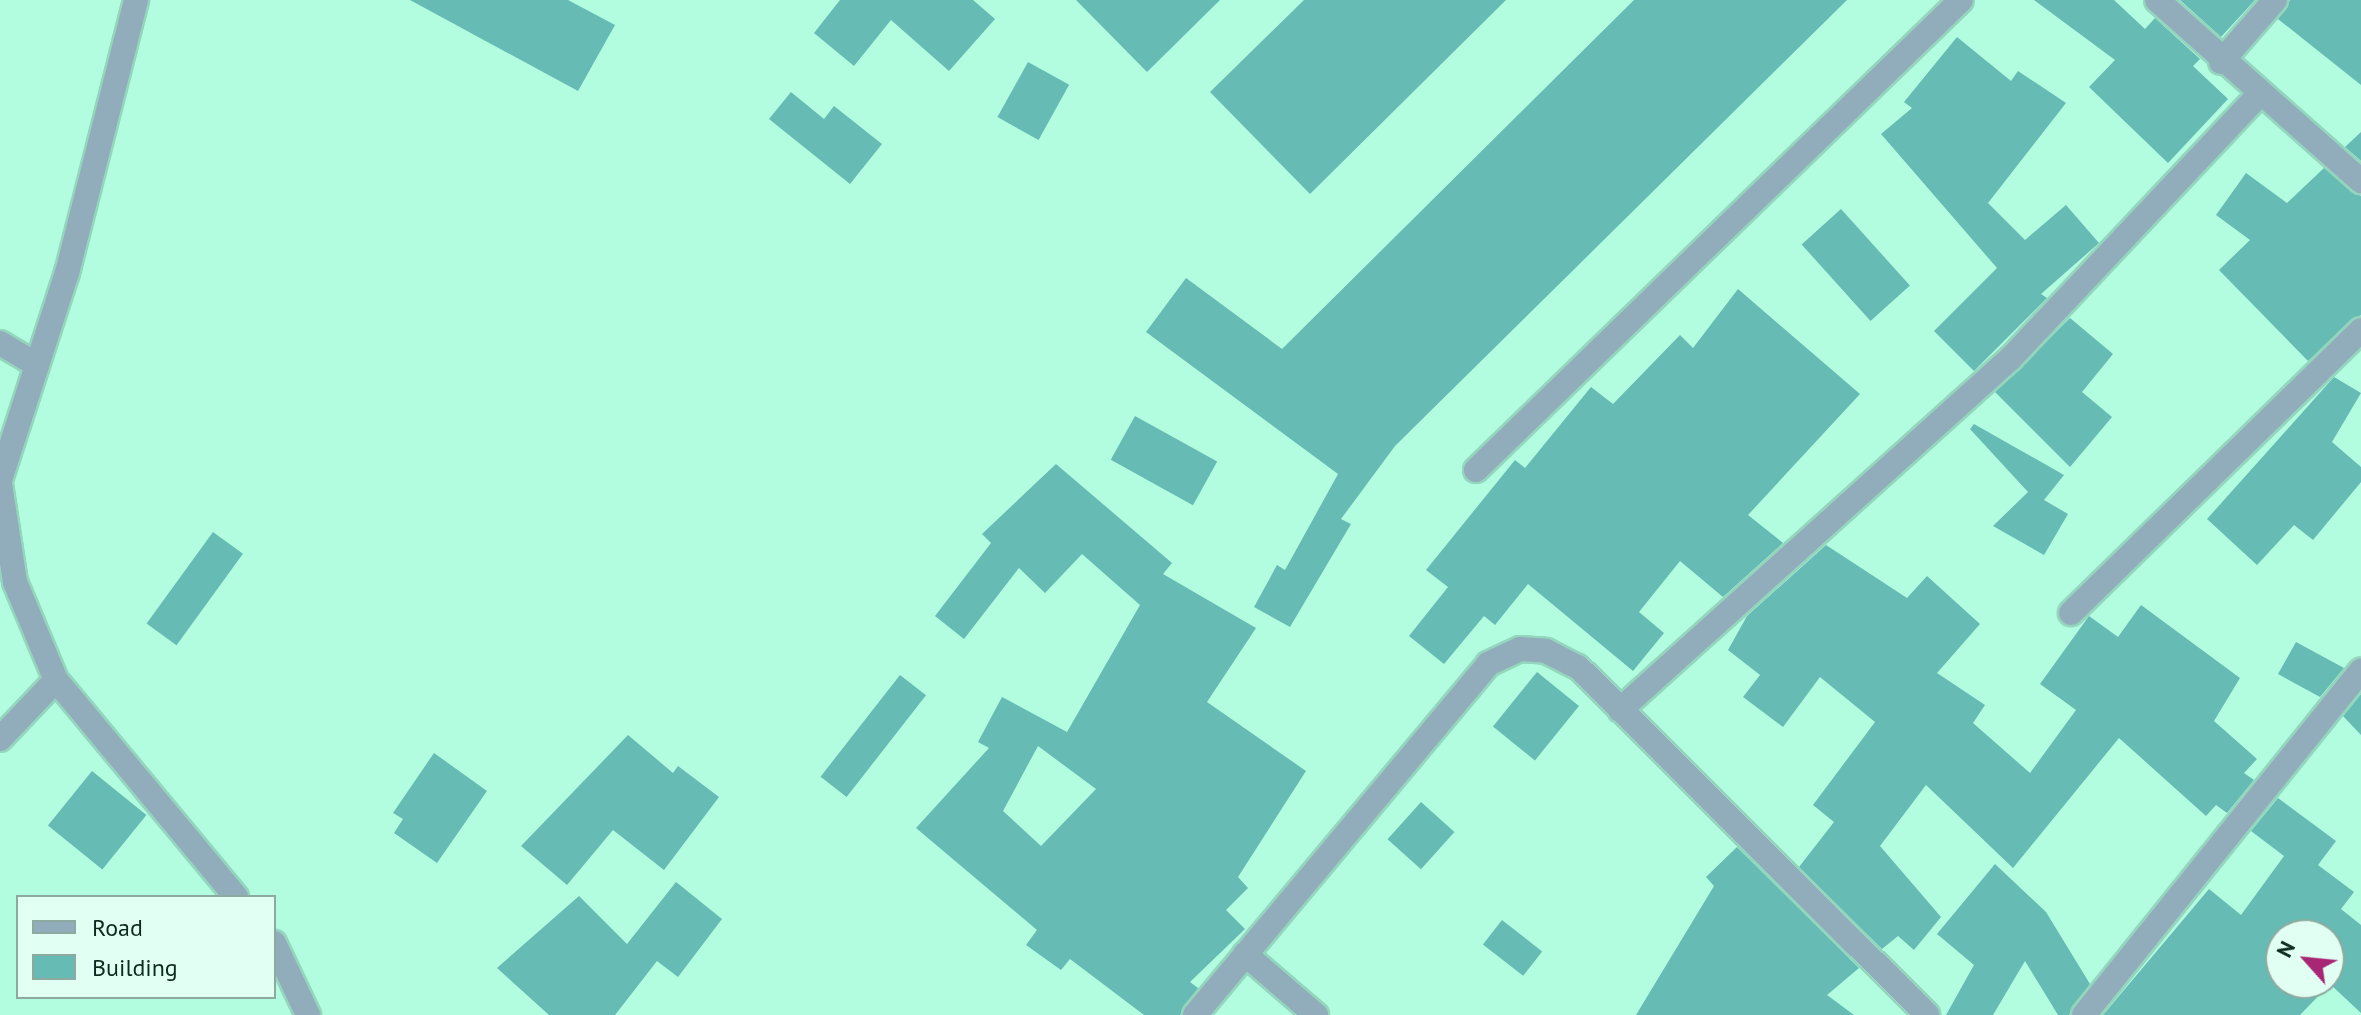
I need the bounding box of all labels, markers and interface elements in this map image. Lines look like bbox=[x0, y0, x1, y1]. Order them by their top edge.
legend bbox=[16, 895, 276, 999]
text: Road bbox=[92, 912, 143, 943]
north arrow bbox=[2265, 919, 2345, 999]
text: N bbox=[2270, 936, 2301, 962]
text: Building bbox=[92, 952, 178, 983]

